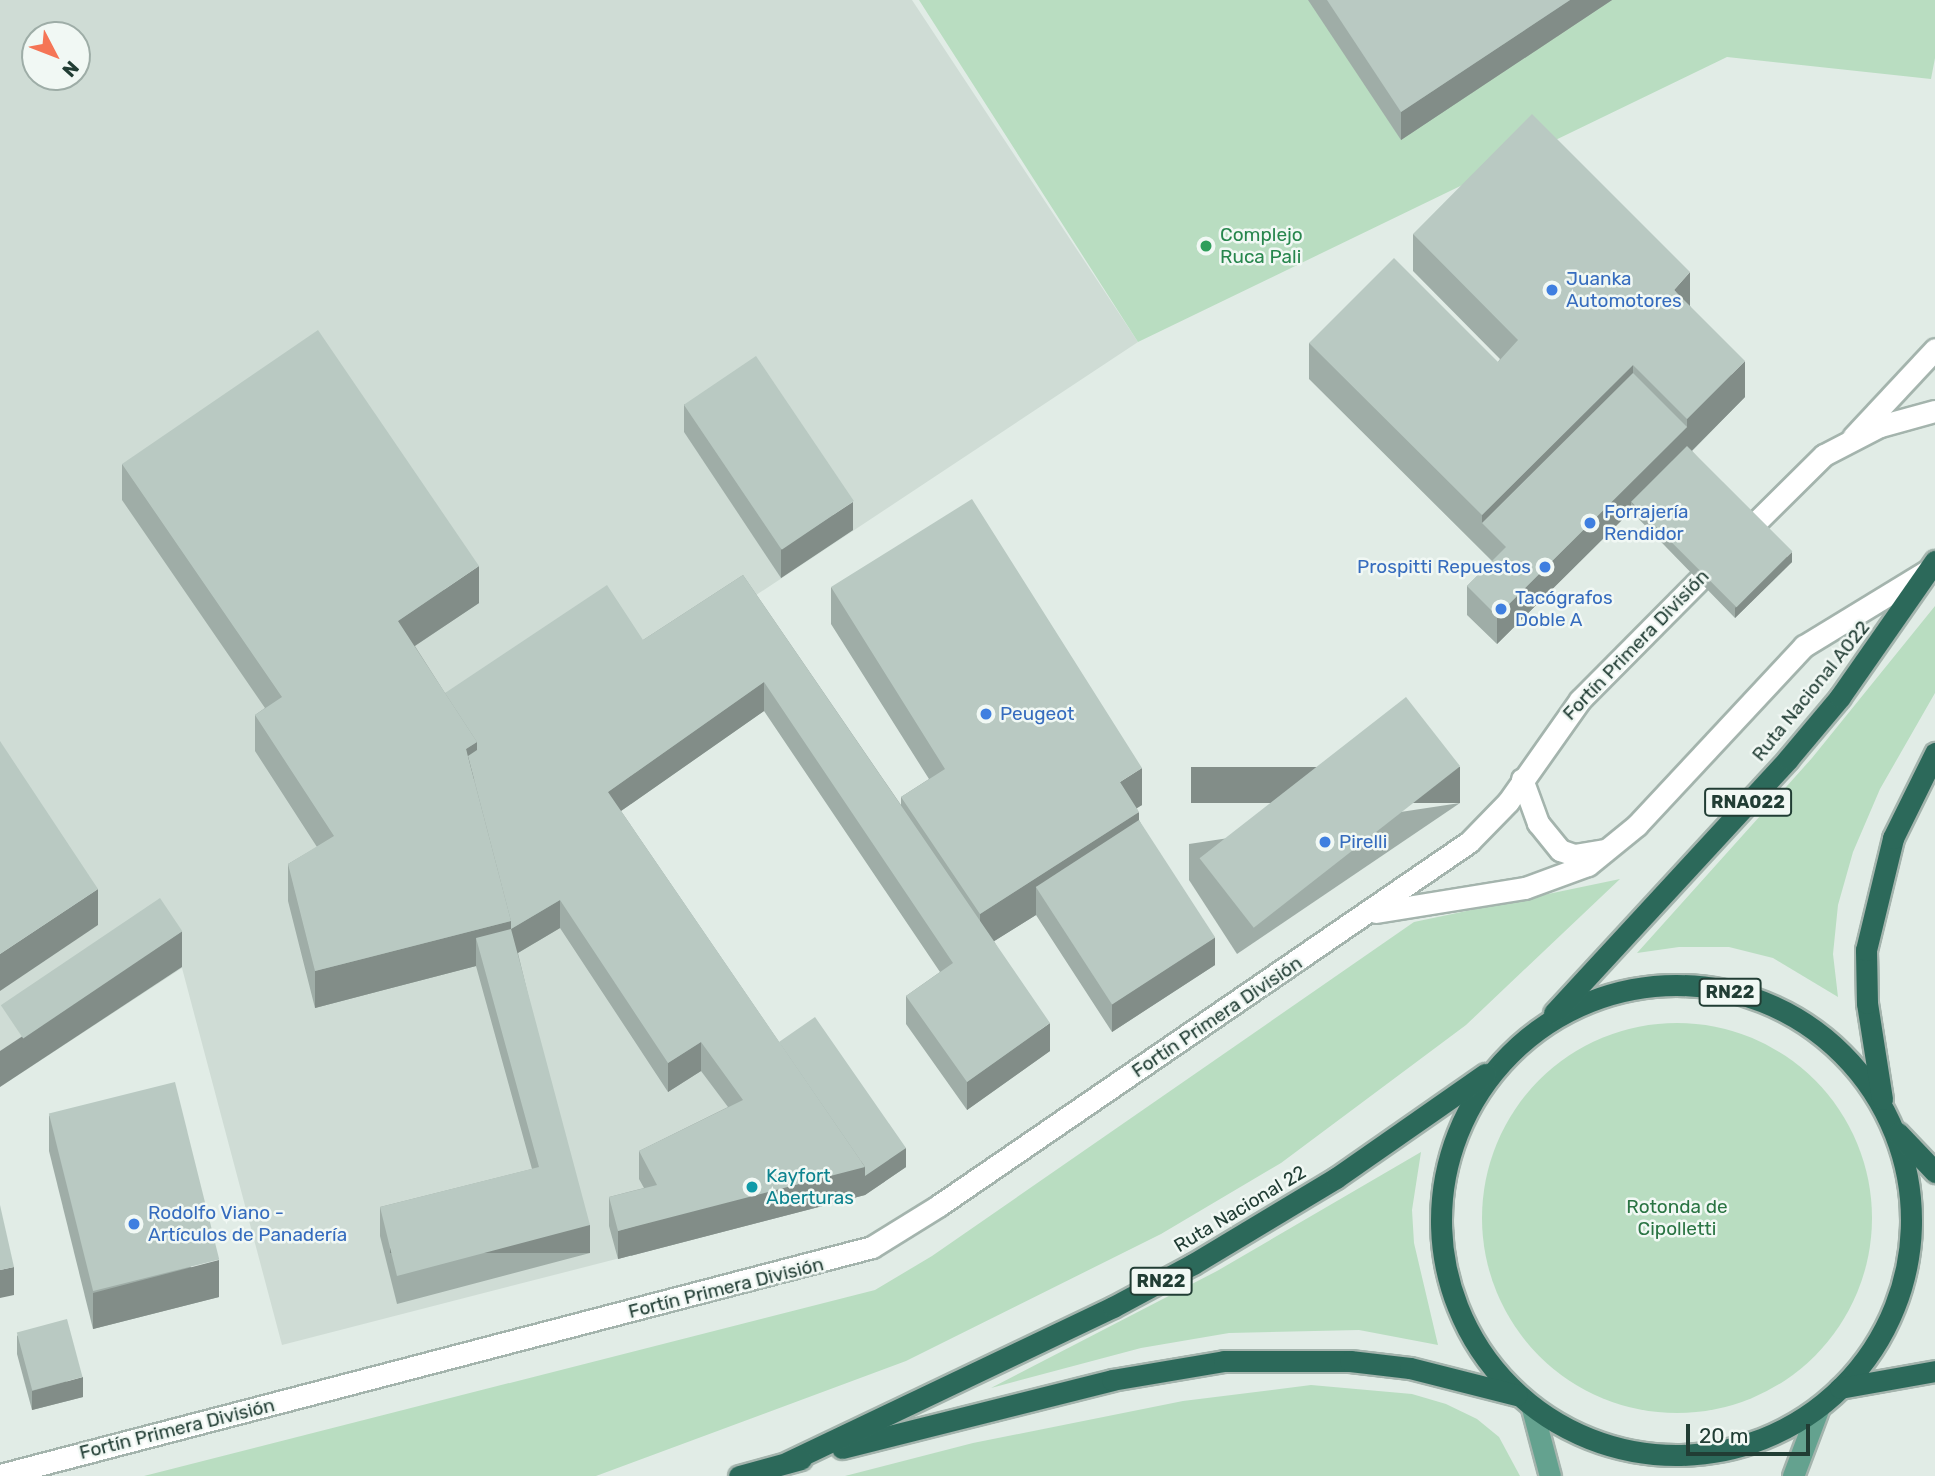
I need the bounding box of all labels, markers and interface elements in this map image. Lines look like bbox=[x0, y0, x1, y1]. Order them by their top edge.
north arrow bbox=[21, 21, 91, 91]
text: N bbox=[57, 56, 84, 82]
place label: Complejo Ruca Pali bbox=[1220, 224, 1303, 268]
marker: Complejo Ruca Pali bbox=[1198, 238, 1214, 254]
place label: Juanka Automotores bbox=[1566, 268, 1682, 312]
marker: Juanka Automotores bbox=[1544, 282, 1560, 298]
place label: Forrajería Rendidor bbox=[1604, 501, 1689, 545]
marker: Forrajería Rendidor bbox=[1582, 515, 1598, 531]
place label: Prospitti Repuestos bbox=[1357, 556, 1531, 578]
marker: Prospitti Repuestos bbox=[1537, 559, 1553, 575]
street label: Fortín Primera División bbox=[1558, 565, 1714, 725]
place label: Tacógrafos Doble A bbox=[1515, 587, 1613, 631]
marker: Tacógrafos Doble A bbox=[1493, 601, 1509, 617]
street label: Ruta Nacional A022 bbox=[1747, 616, 1875, 766]
place label: Peugeot bbox=[1000, 703, 1074, 725]
marker: Peugeot bbox=[978, 706, 994, 722]
road number: RNA022 bbox=[1702, 788, 1794, 816]
place label: Pirelli bbox=[1339, 831, 1387, 853]
marker: Pirelli bbox=[1317, 834, 1333, 850]
street label: Fortín Primera División bbox=[1128, 951, 1306, 1083]
road number: RN22 bbox=[1698, 978, 1762, 1007]
street label: Ruta Nacional 22 bbox=[1170, 1161, 1310, 1257]
place label: Kayfort Aberturas bbox=[766, 1165, 854, 1209]
marker: Kayfort Aberturas bbox=[744, 1179, 760, 1195]
park label: Rotonda de Cipolletti bbox=[1626, 1196, 1728, 1240]
place label: Rodolfo Viano - Artículos de Panadería bbox=[148, 1202, 347, 1246]
marker: Rodolfo Viano - Artículos de Panadería bbox=[126, 1216, 142, 1232]
street label: Fortín Primera División bbox=[626, 1253, 826, 1323]
road number: RN22 bbox=[1130, 1266, 1192, 1296]
street label: Fortín Primera División bbox=[77, 1394, 277, 1464]
scale bar bbox=[1690, 1410, 1814, 1454]
text: 20 m bbox=[1699, 1423, 1748, 1448]

